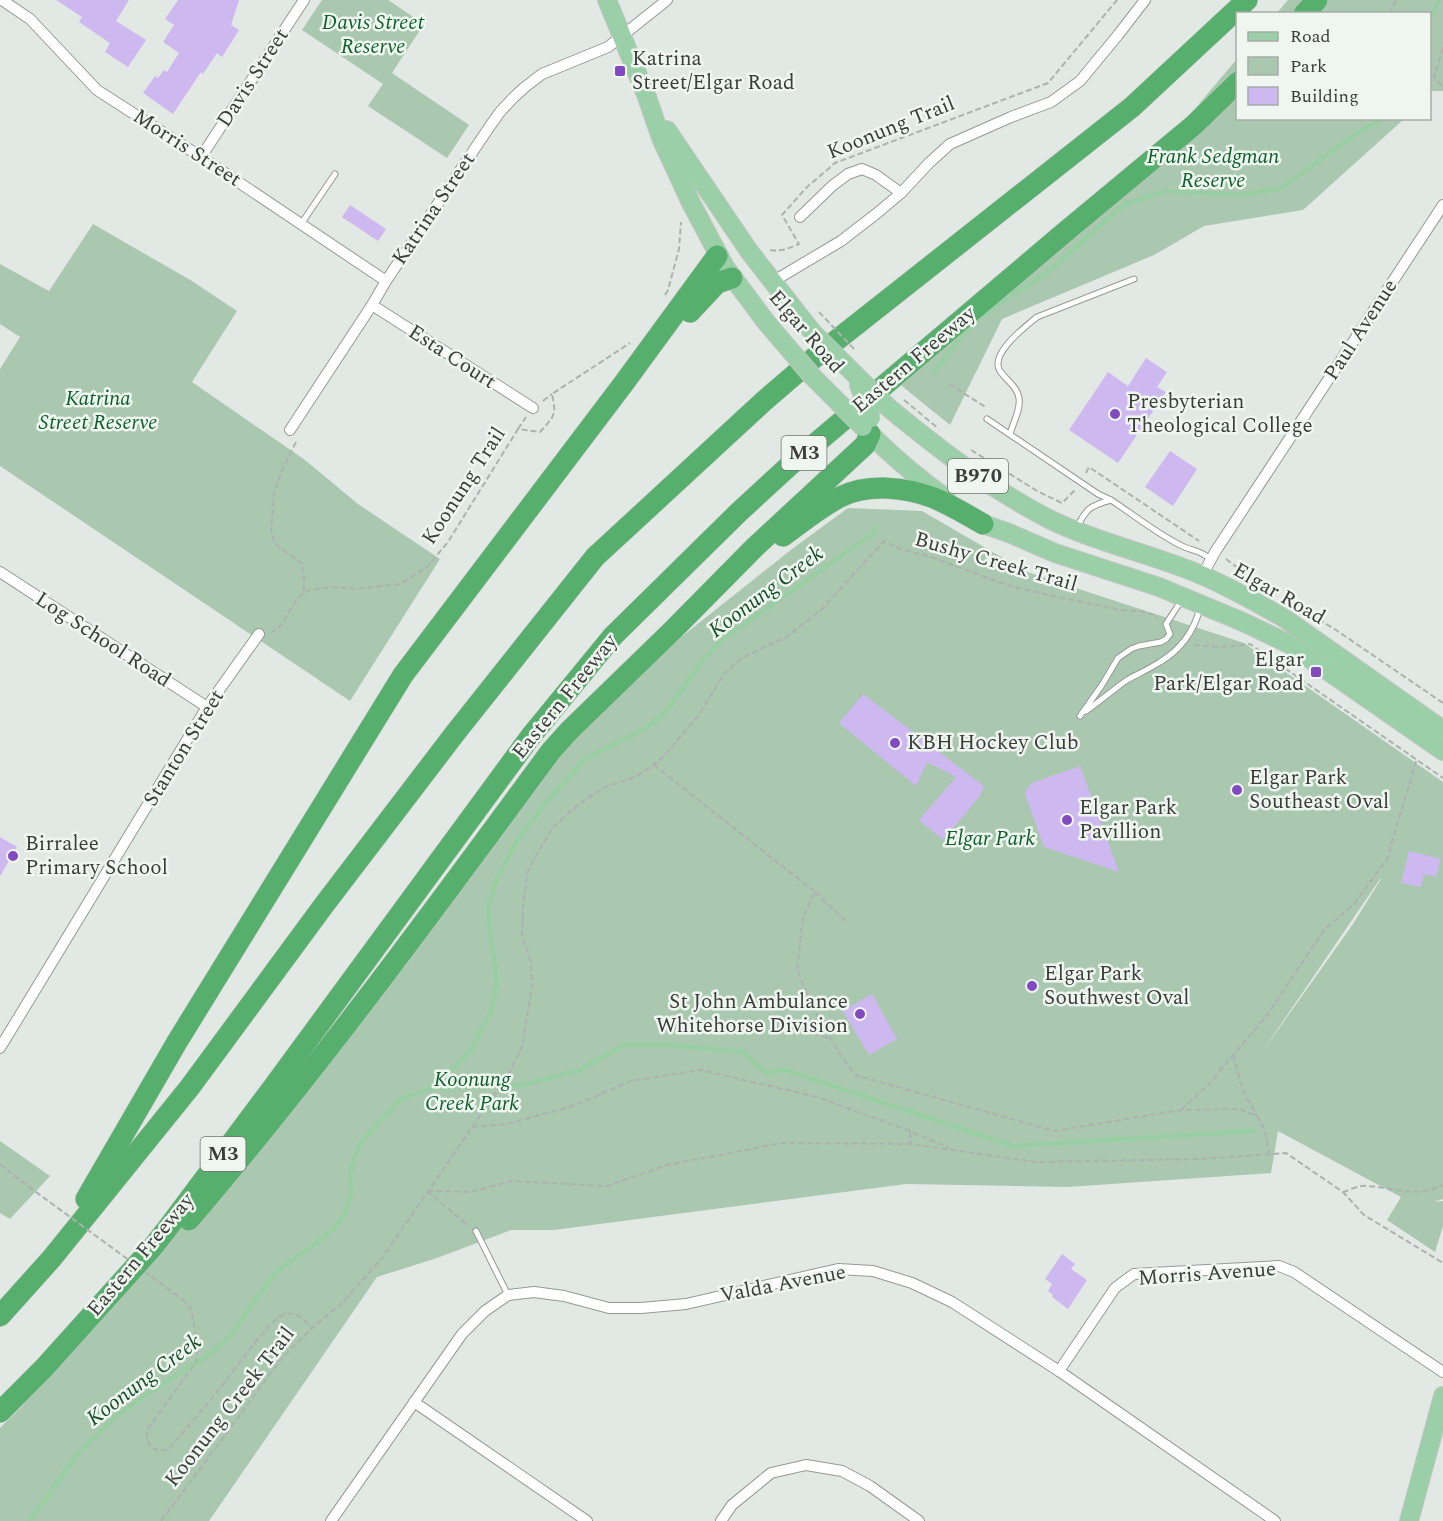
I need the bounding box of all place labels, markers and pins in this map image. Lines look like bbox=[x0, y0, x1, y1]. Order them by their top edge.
place label: Katrina Street/Elgar Road bbox=[632, 43, 795, 99]
marker: Katrina Street/Elgar Road bbox=[613, 64, 627, 78]
place label: Presbyterian Theological College bbox=[1127, 386, 1313, 442]
marker: Presbyterian Theological College bbox=[1108, 407, 1122, 421]
place label: Elgar Park/Elgar Road bbox=[1153, 644, 1304, 700]
marker: Elgar Park/Elgar Road bbox=[1309, 665, 1323, 679]
place label: KBH Hockey Club bbox=[907, 727, 1078, 759]
marker: KBH Hockey Club bbox=[888, 736, 902, 750]
place label: Elgar Park Southeast Oval bbox=[1249, 762, 1389, 818]
marker: Elgar Park Southeast Oval bbox=[1230, 783, 1244, 797]
place label: Elgar Park Pavillion bbox=[1079, 792, 1178, 848]
marker: Elgar Park Pavillion bbox=[1060, 813, 1074, 827]
place label: Birralee Primary School bbox=[25, 828, 168, 884]
marker: Birralee Primary School bbox=[6, 849, 20, 863]
place label: Elgar Park Southwest Oval bbox=[1044, 958, 1189, 1014]
marker: Elgar Park Southwest Oval bbox=[1025, 979, 1039, 993]
place label: St John Ambulance Whitehorse Division bbox=[656, 986, 848, 1042]
marker: St John Ambulance Whitehorse Division bbox=[853, 1007, 867, 1021]

